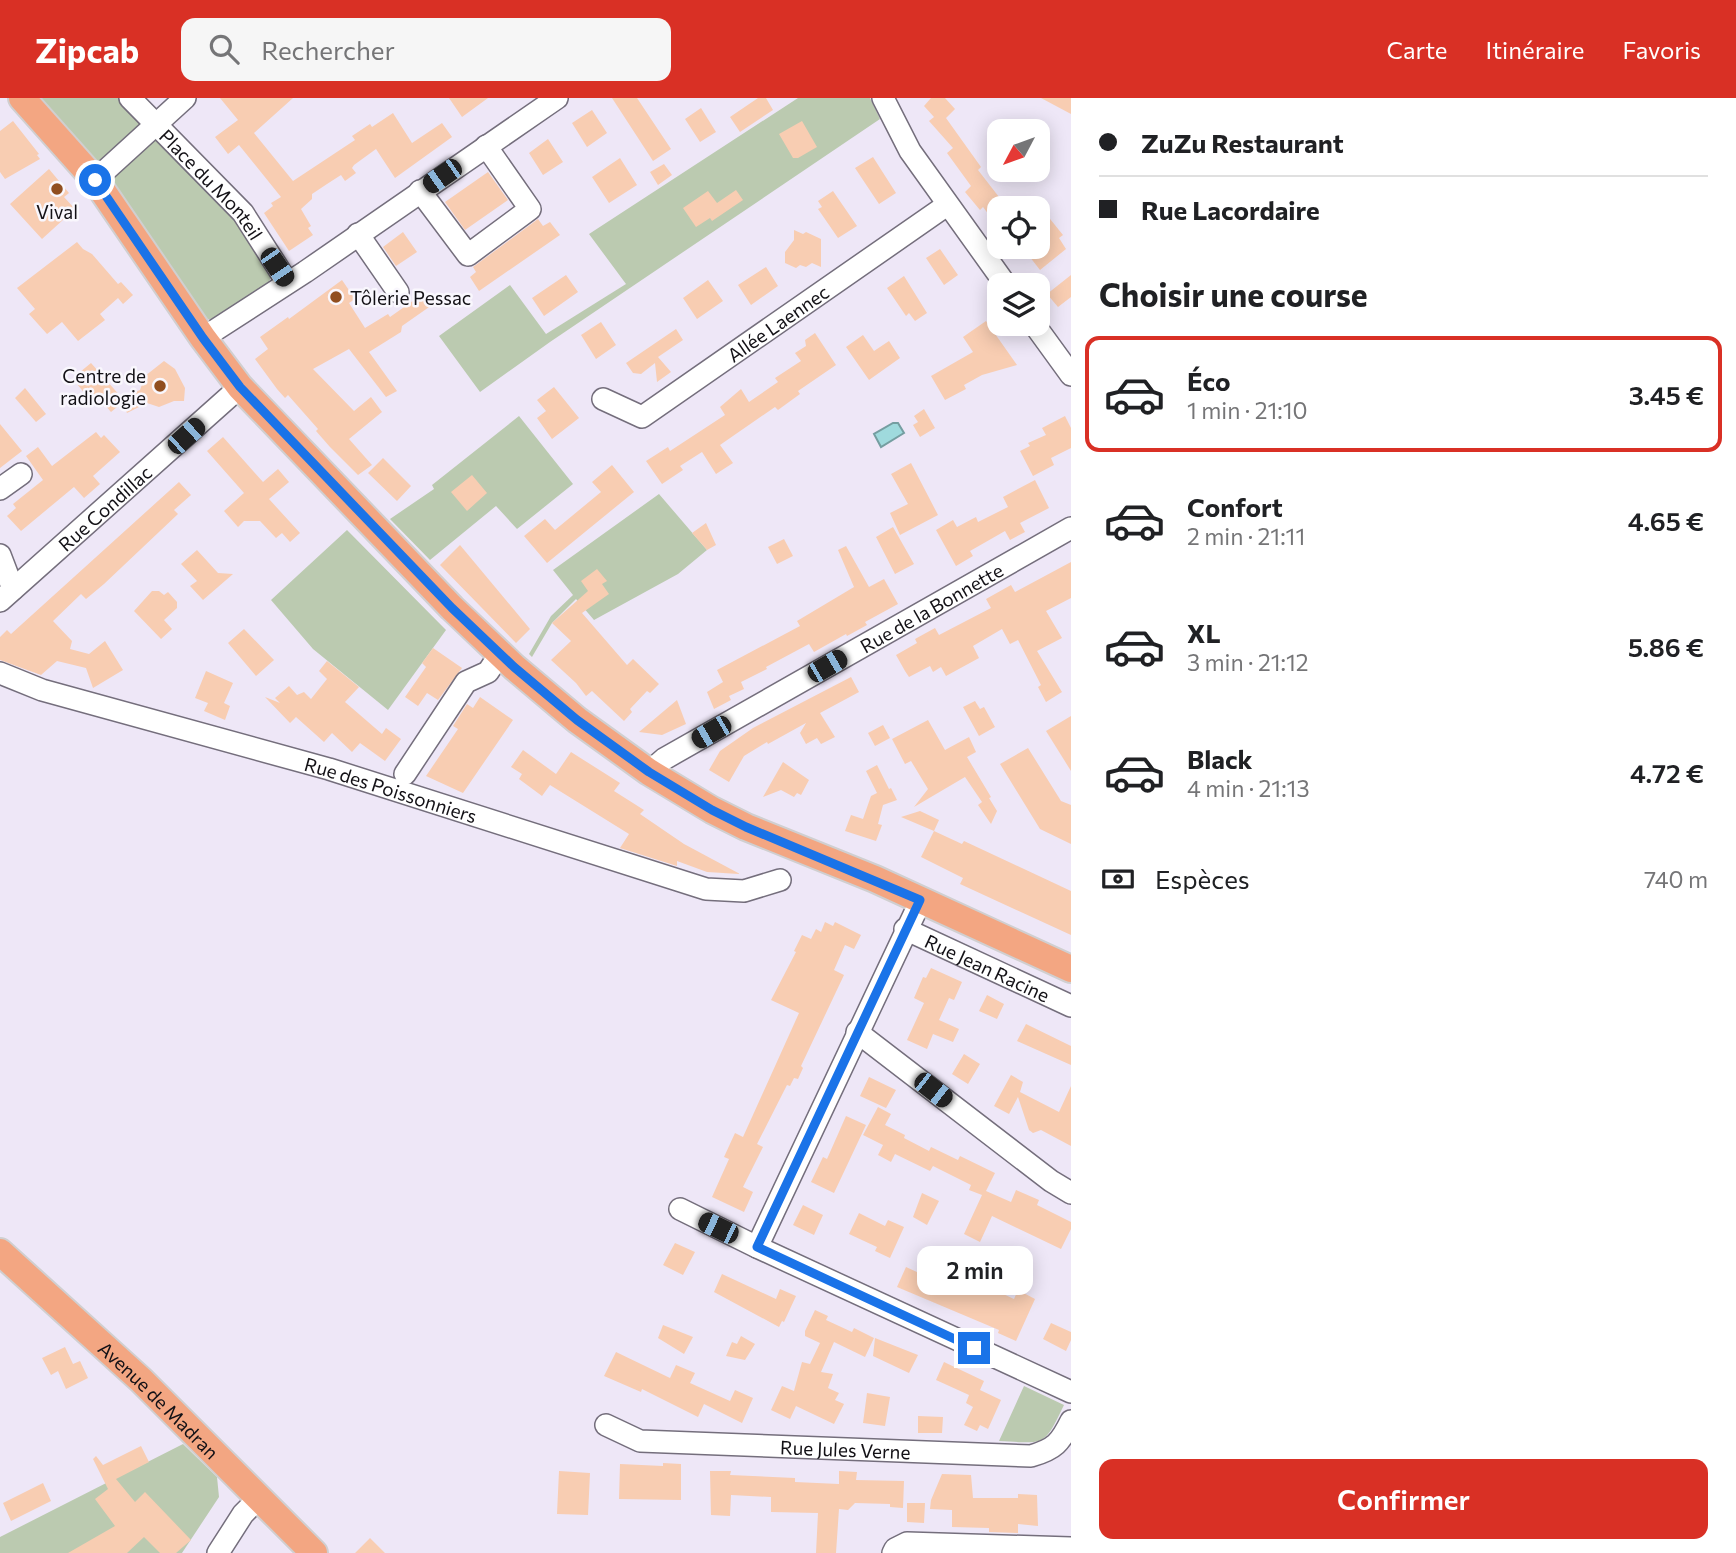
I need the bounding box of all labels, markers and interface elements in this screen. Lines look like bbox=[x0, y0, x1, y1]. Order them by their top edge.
search box bbox=[181, 18, 671, 81]
text: Zipcab bbox=[35, 29, 139, 70]
icon: search bbox=[205, 30, 243, 68]
text: Rechercher bbox=[261, 34, 395, 65]
text: Carte bbox=[1387, 35, 1448, 64]
text: Itinéraire bbox=[1486, 35, 1585, 64]
text: Favoris bbox=[1623, 35, 1701, 64]
north arrow bbox=[987, 119, 1050, 182]
map controls bbox=[987, 119, 1050, 336]
street label: Place du Monteil bbox=[155, 124, 268, 244]
text: ZuZu Restaurant bbox=[1141, 127, 1344, 158]
car bbox=[419, 155, 466, 197]
route start bbox=[79, 164, 111, 196]
marker: Vival bbox=[49, 181, 65, 197]
text: Rue Lacordaire bbox=[1141, 194, 1320, 225]
button: locate bbox=[987, 196, 1050, 259]
place label: Vival bbox=[36, 200, 78, 223]
car bbox=[257, 244, 298, 290]
button: layers bbox=[987, 273, 1050, 336]
text: Choisir une course bbox=[1099, 274, 1368, 314]
street label: Allée Laennec bbox=[722, 280, 833, 366]
place label: Tôlerie Pessac bbox=[350, 286, 471, 309]
marker: Tôlerie Pessac bbox=[328, 289, 344, 305]
icon: car bbox=[1103, 363, 1166, 426]
place label: Centre de radiologie bbox=[60, 364, 146, 409]
text: Éco bbox=[1187, 365, 1231, 396]
marker: Centre de radiologie bbox=[152, 378, 168, 394]
text: 3.45 € bbox=[1629, 379, 1704, 410]
text: 1 min · 21:10 bbox=[1187, 396, 1307, 424]
car bbox=[164, 414, 209, 458]
street label: Rue Condillac bbox=[53, 460, 156, 555]
icon: car bbox=[1103, 489, 1166, 552]
text: Confort bbox=[1187, 491, 1283, 522]
text: 4.65 € bbox=[1628, 505, 1704, 536]
text: 2 min · 21:11 bbox=[1187, 522, 1305, 550]
street label: Rue de la Bonnette bbox=[856, 558, 1007, 657]
icon: car bbox=[1103, 615, 1166, 678]
text: XL bbox=[1187, 617, 1221, 648]
text: 5.86 € bbox=[1628, 631, 1704, 662]
car bbox=[804, 646, 851, 686]
text: 3 min · 21:12 bbox=[1187, 648, 1309, 676]
car bbox=[688, 712, 735, 752]
icon: car bbox=[1103, 741, 1166, 804]
text: Black bbox=[1187, 743, 1253, 774]
street label: Rue des Poissonniers bbox=[302, 751, 480, 827]
text: 4.72 € bbox=[1630, 757, 1704, 788]
text: 4 min · 21:13 bbox=[1187, 774, 1310, 802]
icon: cash bbox=[1099, 860, 1137, 898]
text: Espèces bbox=[1155, 863, 1250, 894]
text: 740 m bbox=[1644, 865, 1708, 893]
street label: Rue Jean Racine bbox=[922, 928, 1054, 1006]
car bbox=[910, 1069, 957, 1111]
car bbox=[695, 1209, 742, 1247]
callout: 2 min bbox=[916, 1246, 1032, 1296]
text: 2 min bbox=[947, 1256, 1003, 1284]
route end bbox=[958, 1332, 990, 1364]
street label: Avenue de Madran bbox=[94, 1336, 224, 1463]
street label: Rue Jules Verne bbox=[780, 1435, 911, 1463]
button: Confirmer bbox=[1099, 1459, 1708, 1539]

